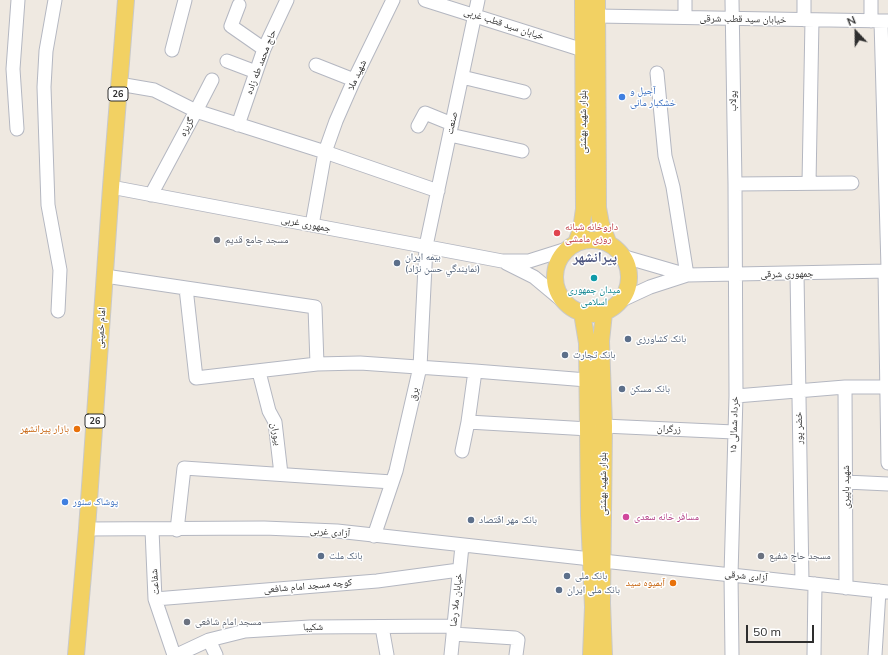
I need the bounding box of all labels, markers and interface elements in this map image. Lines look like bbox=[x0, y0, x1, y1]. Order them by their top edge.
street label: خیابان سید قطب غربی bbox=[462, 5, 546, 43]
street label: خیابان سید قطب شرقی bbox=[700, 12, 786, 26]
north arrow bbox=[836, 12, 876, 52]
text: N bbox=[845, 13, 858, 29]
street label: حاج محمد طه زاده bbox=[243, 28, 279, 96]
street label: شهید ملا bbox=[345, 58, 369, 92]
place label: آجیل و خشکبار مانی bbox=[630, 85, 676, 108]
road number: 26 bbox=[108, 87, 128, 101]
street label: بلوار شهید بهشتی bbox=[577, 90, 589, 154]
street label: پولاب bbox=[727, 90, 739, 112]
marker: آجیل و خشکبار مانی bbox=[617, 92, 627, 102]
street label: صنعت bbox=[444, 110, 460, 136]
street label: گزیزه bbox=[177, 115, 197, 139]
street label: جمهوری غربی bbox=[280, 213, 332, 235]
place label: داروخانه شبانه روزی مامشی bbox=[565, 221, 618, 244]
marker: داروخانه شبانه روزی مامشی bbox=[552, 228, 562, 238]
place label: مسجد جامع قدیم bbox=[225, 234, 289, 246]
marker: مسجد جامع قدیم bbox=[212, 235, 222, 245]
district label: پیرانشهر bbox=[573, 250, 617, 266]
place label: بيمه ايران (نمايندگي حسن نژاد) bbox=[405, 251, 480, 274]
marker: بيمه ايران (نمايندگي حسن نژاد) bbox=[392, 258, 402, 268]
street label: جمهوری شرقی bbox=[760, 268, 814, 280]
marker: میدان جمهوری اسلامی bbox=[589, 273, 599, 283]
place label: میدان جمهوری اسلامی bbox=[568, 284, 620, 308]
street label: امام خمینی bbox=[94, 307, 108, 349]
place label: بانک کشاورزی bbox=[636, 333, 686, 345]
marker: بانک کشاورزی bbox=[623, 334, 633, 344]
place label: بانک تجارت bbox=[573, 349, 616, 361]
marker: بانک تجارت bbox=[560, 350, 570, 360]
place label: بانک مسکن bbox=[630, 383, 670, 395]
marker: بانک مسکن bbox=[617, 384, 627, 394]
street label: برق bbox=[407, 386, 421, 402]
street label: ۱۵ خرداد شمالی bbox=[727, 396, 741, 454]
street label: خضر پور bbox=[793, 412, 805, 444]
road number: 26 bbox=[85, 414, 105, 428]
street label: بیوران bbox=[268, 422, 284, 446]
place label: بازار پیرانشهر bbox=[20, 423, 69, 435]
street label: زرگران bbox=[657, 423, 681, 435]
marker: بازار پیرانشهر bbox=[72, 424, 82, 434]
street label: بلوار شهید بهشتی bbox=[597, 452, 609, 516]
street label: شهید باپیری bbox=[840, 465, 852, 509]
place label: پوشاک سنور bbox=[73, 496, 118, 508]
marker: پوشاک سنور bbox=[60, 497, 70, 507]
place label: مسافر خانه سعدی bbox=[634, 511, 699, 523]
marker: مسافر خانه سعدی bbox=[621, 512, 631, 522]
place label: بانک مهر اقتصاد bbox=[479, 514, 537, 526]
marker: بانک مهر اقتصاد bbox=[466, 515, 476, 525]
street label: آزادی غربی bbox=[310, 525, 350, 539]
place label: بانک ملت bbox=[329, 550, 363, 562]
place label: مسجد حاج شفیع bbox=[769, 550, 831, 562]
marker: بانک ملت bbox=[316, 551, 326, 561]
marker: مسجد حاج شفیع bbox=[756, 551, 766, 561]
street label: آزادی شرقی bbox=[724, 568, 768, 584]
street label: شفاعت bbox=[148, 569, 162, 595]
place label: بانک ملی bbox=[575, 570, 607, 582]
marker: بانک ملی bbox=[562, 571, 572, 581]
street label: خیابان ملا رضا bbox=[447, 573, 465, 627]
street label: کوچه مسجد امام شافعی bbox=[263, 576, 353, 596]
place label: آبمیوه سید bbox=[626, 577, 665, 589]
marker: آبمیوه سید bbox=[668, 578, 678, 588]
place label: بانک ملی ایران bbox=[567, 584, 620, 596]
marker: بانک ملی ایران bbox=[554, 585, 564, 595]
place label: مسجد امام شافعی bbox=[195, 616, 261, 628]
marker: مسجد امام شافعی bbox=[182, 617, 192, 627]
scale bar bbox=[748, 617, 816, 643]
street label: شکیبا bbox=[303, 621, 323, 633]
text: 50 m bbox=[753, 624, 781, 639]

